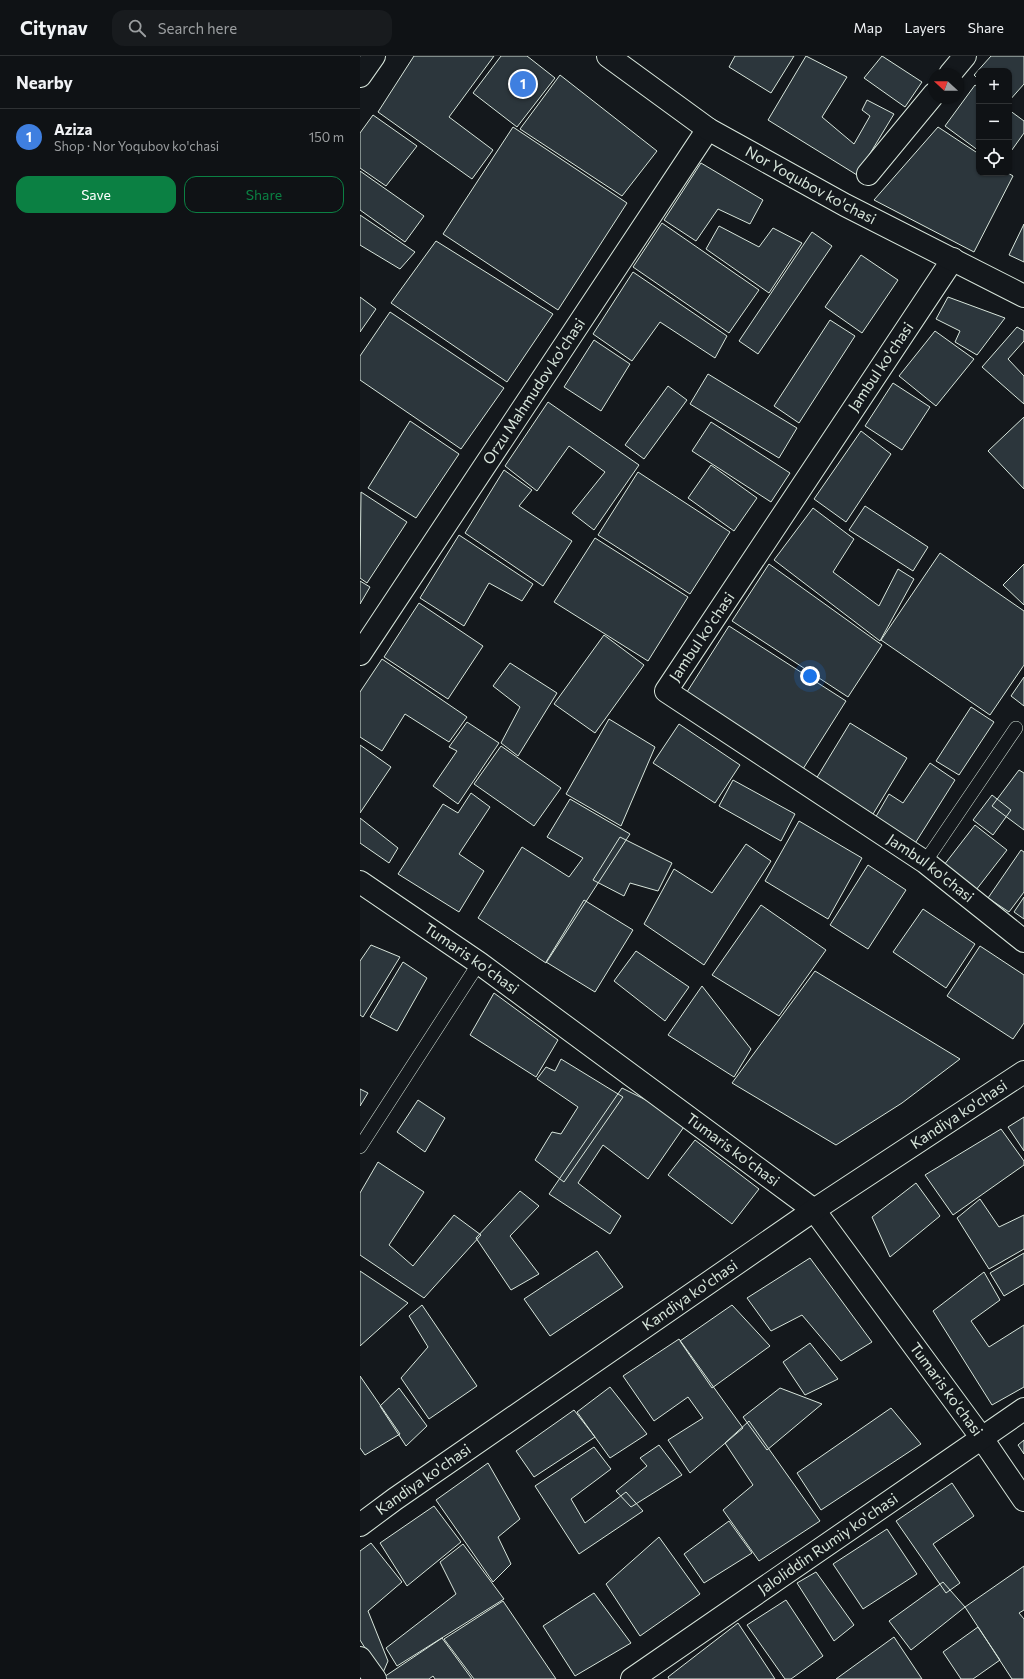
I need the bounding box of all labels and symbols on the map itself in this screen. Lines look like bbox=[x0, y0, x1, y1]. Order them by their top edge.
north arrow bbox=[928, 68, 964, 104]
pin: 1 bbox=[510, 69, 536, 99]
street label: Nor Yoqubov ko'chasi bbox=[743, 142, 880, 227]
street label: Orzu Mahmudov ko'chasi bbox=[478, 314, 588, 467]
street label: Jambul ko'chasi bbox=[844, 318, 917, 414]
street label: Jambul ko'chasi bbox=[665, 588, 738, 684]
your location bbox=[800, 666, 820, 686]
street label: Jambul ko'chasi bbox=[884, 830, 978, 906]
street label: Tumaris ko'chasi bbox=[421, 918, 523, 997]
street label: Kandiya ko'chasi bbox=[907, 1076, 1010, 1152]
street label: Tumaris ko'chasi bbox=[683, 1109, 783, 1190]
street label: Kandiya ko'chasi bbox=[638, 1256, 741, 1334]
street label: Tumaris ko'chasi bbox=[907, 1339, 987, 1439]
street label: Kandiya ko'chasi bbox=[372, 1439, 474, 1518]
street label: Jaloliddin Rumiy ko'chasi bbox=[754, 1489, 901, 1598]

